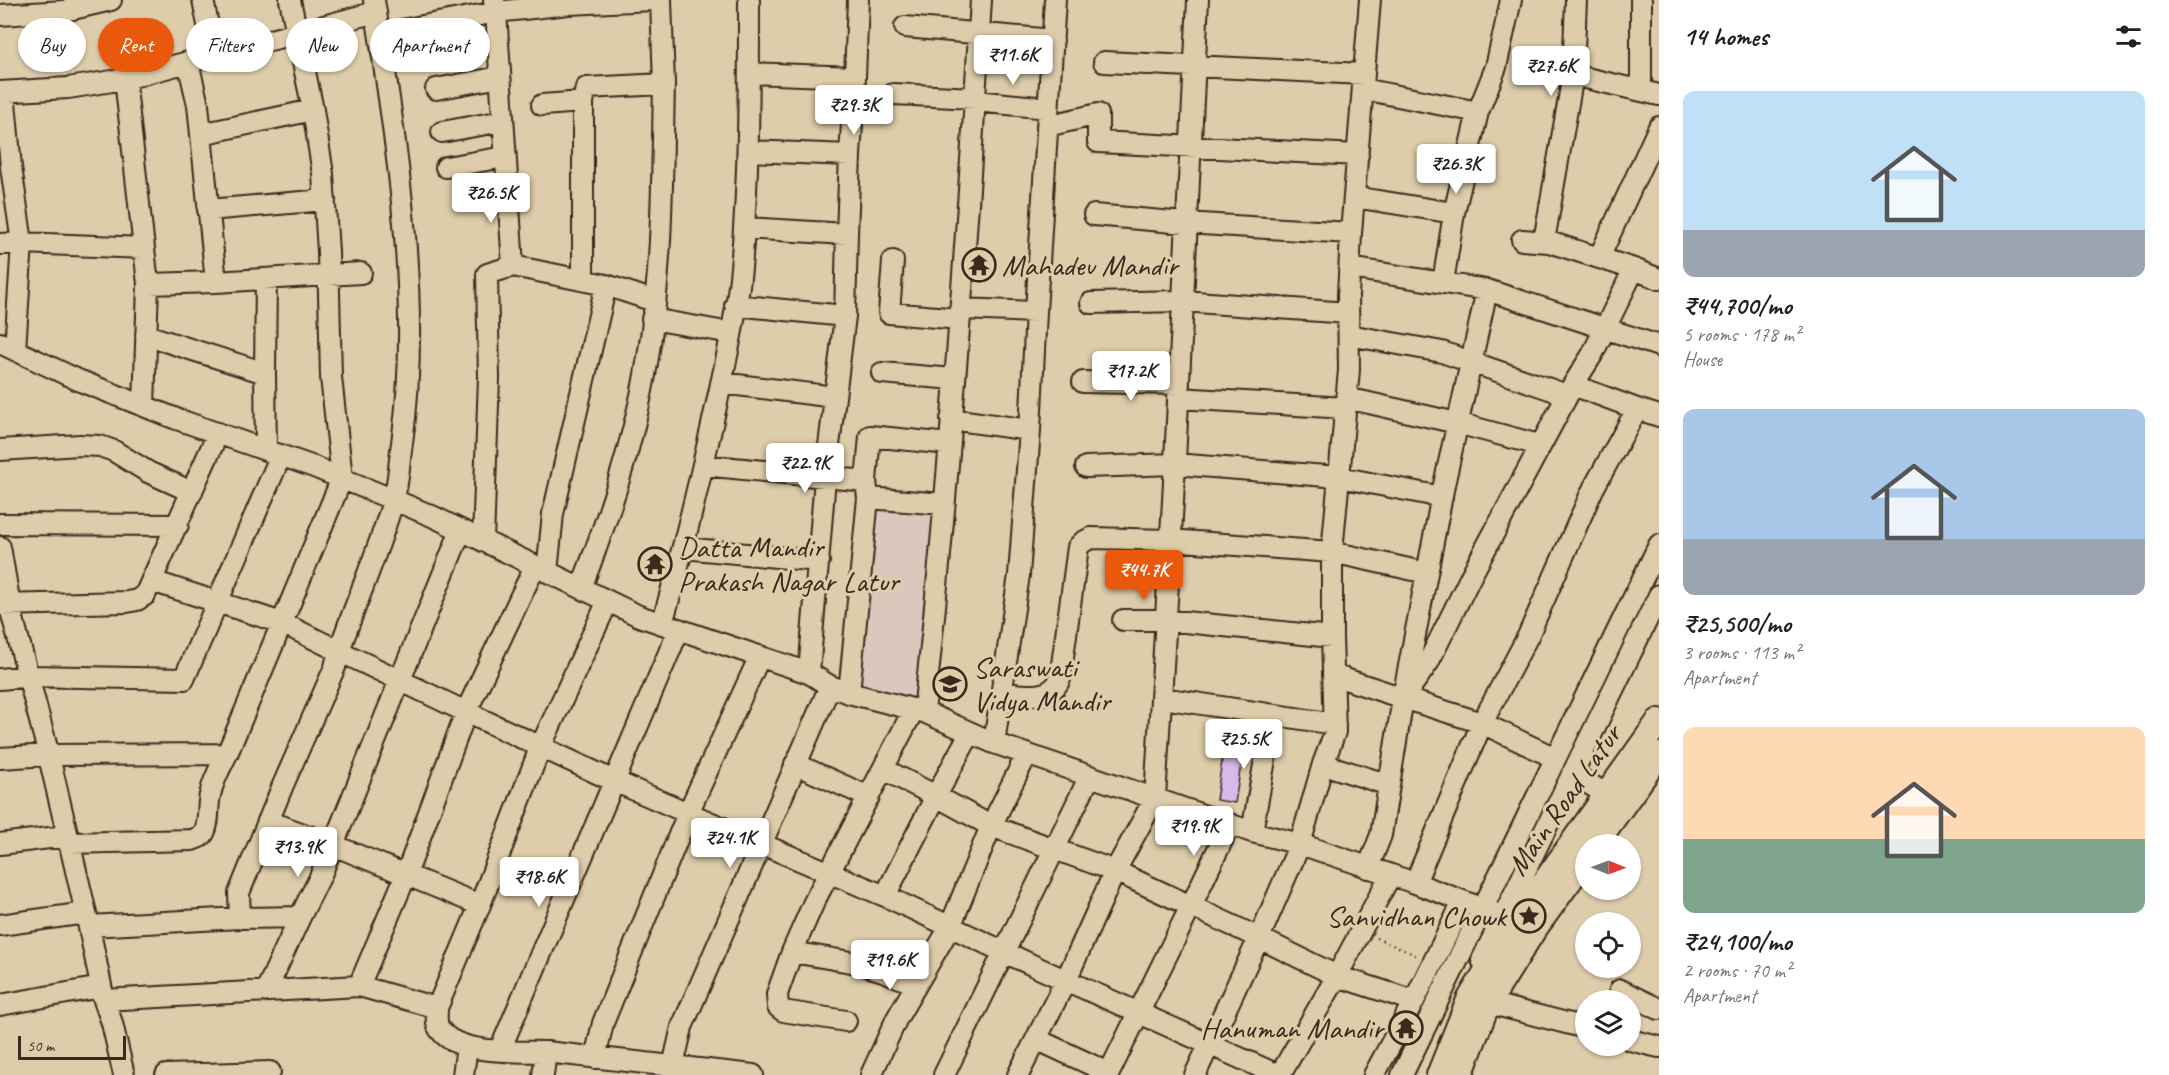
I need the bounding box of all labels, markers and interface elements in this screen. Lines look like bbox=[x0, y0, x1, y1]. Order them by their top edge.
chip: Buy bbox=[18, 18, 86, 72]
chip: Rent bbox=[98, 18, 174, 72]
chip: Filters bbox=[186, 18, 274, 72]
chip: New bbox=[286, 18, 358, 72]
chip: Apartment bbox=[370, 18, 490, 72]
text: 14 homes bbox=[1683, 20, 1768, 53]
icon: filters bbox=[2112, 20, 2145, 53]
pin: ₹11.6K bbox=[964, 35, 1062, 86]
text: ₹11.6K bbox=[988, 42, 1038, 67]
pin: ₹27.6K bbox=[1502, 46, 1600, 97]
text: ₹27.6K bbox=[1526, 53, 1576, 78]
pin: ₹29.3K bbox=[805, 85, 903, 136]
text: ₹29.3K bbox=[829, 92, 879, 117]
icon: home bbox=[1860, 130, 1968, 238]
pin: ₹26.3K bbox=[1407, 144, 1505, 195]
text: ₹26.3K bbox=[1431, 151, 1481, 176]
pin: ₹26.5K bbox=[442, 173, 540, 224]
text: ₹26.5K bbox=[466, 180, 516, 205]
place label: Mahadev Mandir bbox=[1002, 246, 1180, 284]
temple icon: Mahadev Mandir bbox=[961, 247, 997, 283]
text: ₹44,700/mo bbox=[1683, 289, 1792, 322]
text: 5 rooms · 178 m² bbox=[1683, 322, 1800, 347]
text: House bbox=[1683, 347, 1722, 372]
pin: ₹17.2K bbox=[1082, 351, 1180, 402]
text: ₹17.2K bbox=[1106, 358, 1156, 383]
pin: ₹22.9K bbox=[756, 443, 854, 494]
icon: home bbox=[1860, 448, 1968, 556]
text: ₹22.9K bbox=[780, 450, 830, 475]
place label: Datta Mandir Prakash Nagar Latur bbox=[678, 528, 901, 600]
temple icon: Datta Mandir Prakash Nagar Latur bbox=[637, 546, 673, 582]
pin: ₹44.7K bbox=[1095, 550, 1193, 601]
text: ₹44.7K bbox=[1119, 557, 1169, 582]
text: ₹25,500/mo bbox=[1683, 607, 1791, 640]
text: 3 rooms · 113 m² bbox=[1683, 640, 1800, 665]
place label: Saraswati Vidya Mandir bbox=[973, 648, 1112, 720]
text: Apartment bbox=[1683, 665, 1756, 690]
school or university icon: Saraswati Vidya Mandir bbox=[932, 666, 968, 702]
street label: Main Road Latur bbox=[1498, 715, 1632, 883]
pin: ₹25.5K bbox=[1195, 719, 1293, 770]
text: ₹25.5K bbox=[1219, 726, 1269, 751]
icon: home bbox=[1860, 766, 1968, 874]
pin: ₹19.9K bbox=[1145, 806, 1243, 857]
text: ₹19.9K bbox=[1169, 813, 1219, 838]
pin: ₹24.1K bbox=[681, 818, 779, 869]
text: ₹24.1K bbox=[705, 825, 755, 850]
pin: ₹13.9K bbox=[249, 827, 347, 878]
text: ₹13.9K bbox=[273, 834, 323, 859]
north arrow bbox=[1575, 834, 1641, 900]
map controls bbox=[1575, 834, 1641, 1056]
pin: ₹18.6K bbox=[490, 857, 588, 908]
text: ₹18.6K bbox=[514, 864, 564, 889]
place label: Sanvidhan Chowk bbox=[1326, 897, 1508, 935]
place icon: Sanvidhan Chowk bbox=[1511, 898, 1547, 934]
button: locate bbox=[1575, 912, 1641, 978]
text: ₹24,100/mo bbox=[1683, 925, 1792, 958]
pin: ₹19.6K bbox=[841, 940, 939, 991]
text: ₹19.6K bbox=[865, 947, 915, 972]
text: 2 rooms · 70 m² bbox=[1683, 958, 1791, 983]
text: Apartment bbox=[1683, 983, 1756, 1008]
button: layers bbox=[1575, 990, 1641, 1056]
place label: Hanuman Mandir bbox=[1201, 1009, 1385, 1047]
temple icon: Hanuman Mandir bbox=[1388, 1010, 1424, 1046]
scale bar bbox=[18, 1033, 126, 1060]
text: 50 m bbox=[27, 1036, 54, 1056]

